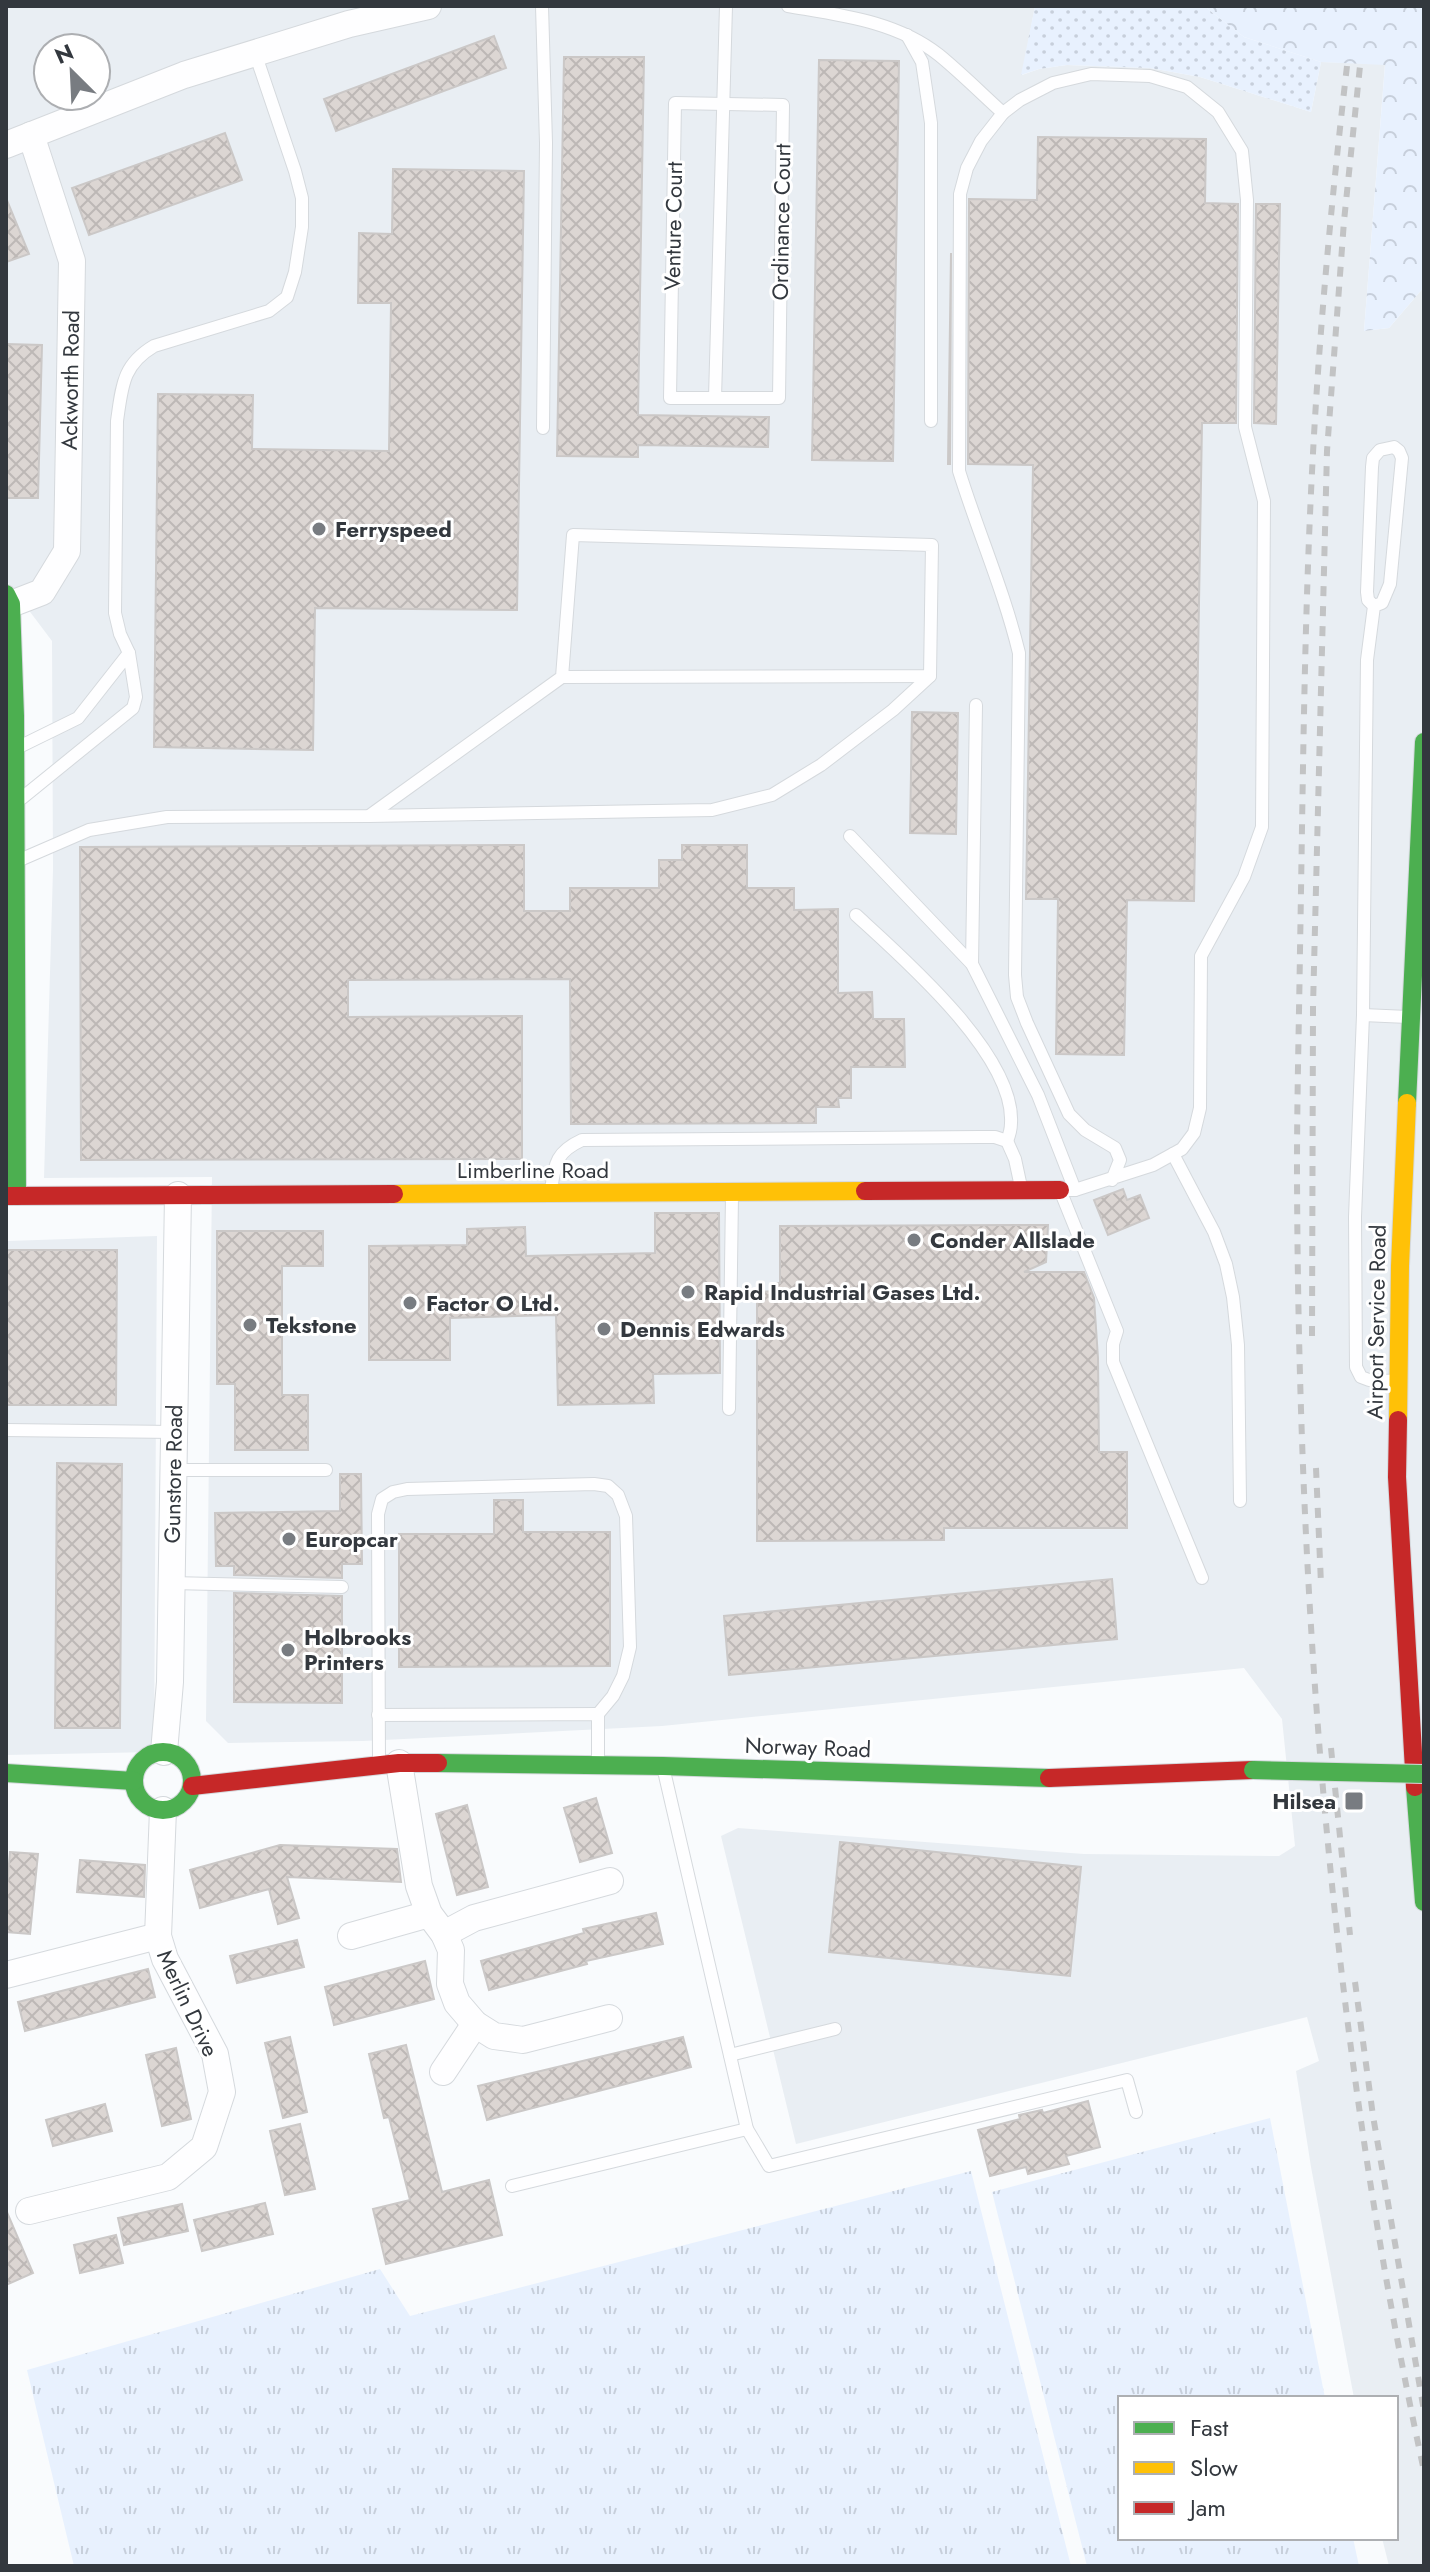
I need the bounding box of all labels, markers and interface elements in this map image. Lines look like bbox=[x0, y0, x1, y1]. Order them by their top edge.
north arrow bbox=[32, 32, 112, 112]
text: N bbox=[49, 36, 78, 72]
street label: Ordinance Court bbox=[764, 143, 798, 301]
street label: Venture Court bbox=[656, 160, 690, 291]
street label: Ackworth Road bbox=[53, 310, 87, 450]
place label: Ferryspeed bbox=[335, 513, 452, 545]
marker: Ferryspeed bbox=[310, 520, 328, 538]
street label: Limberline Road bbox=[457, 1154, 609, 1186]
place label: Conder Allslade bbox=[930, 1224, 1095, 1256]
street label: Airport Service Road bbox=[1358, 1224, 1394, 1420]
marker: Conder Allslade bbox=[905, 1231, 923, 1249]
place label: Rapid Industrial Gases Ltd. bbox=[704, 1276, 981, 1308]
marker: Rapid Industrial Gases Ltd. bbox=[679, 1283, 697, 1301]
place label: Factor O Ltd. bbox=[426, 1287, 560, 1319]
marker: Factor O Ltd. bbox=[401, 1294, 419, 1312]
place label: Tekstone bbox=[266, 1309, 357, 1341]
place label: Dennis Edwards bbox=[620, 1313, 785, 1345]
marker: Tekstone bbox=[241, 1316, 259, 1334]
marker: Dennis Edwards bbox=[595, 1320, 613, 1338]
street label: Gunstore Road bbox=[156, 1404, 190, 1544]
place label: Europcar bbox=[305, 1523, 398, 1555]
marker: Europcar bbox=[280, 1530, 298, 1548]
place label: Holbrooks Printers bbox=[304, 1621, 411, 1678]
marker: Holbrooks Printers bbox=[279, 1641, 297, 1659]
street label: Norway Road bbox=[744, 1729, 872, 1765]
place label: Hilsea bbox=[1272, 1785, 1336, 1817]
marker: Hilsea bbox=[1343, 1790, 1365, 1812]
street label: Merlin Drive bbox=[149, 1944, 227, 2062]
legend bbox=[1118, 2396, 1398, 2540]
text: Fast bbox=[1190, 2410, 1228, 2445]
text: Slow bbox=[1190, 2450, 1238, 2485]
text: Jam bbox=[1187, 2490, 1226, 2525]

